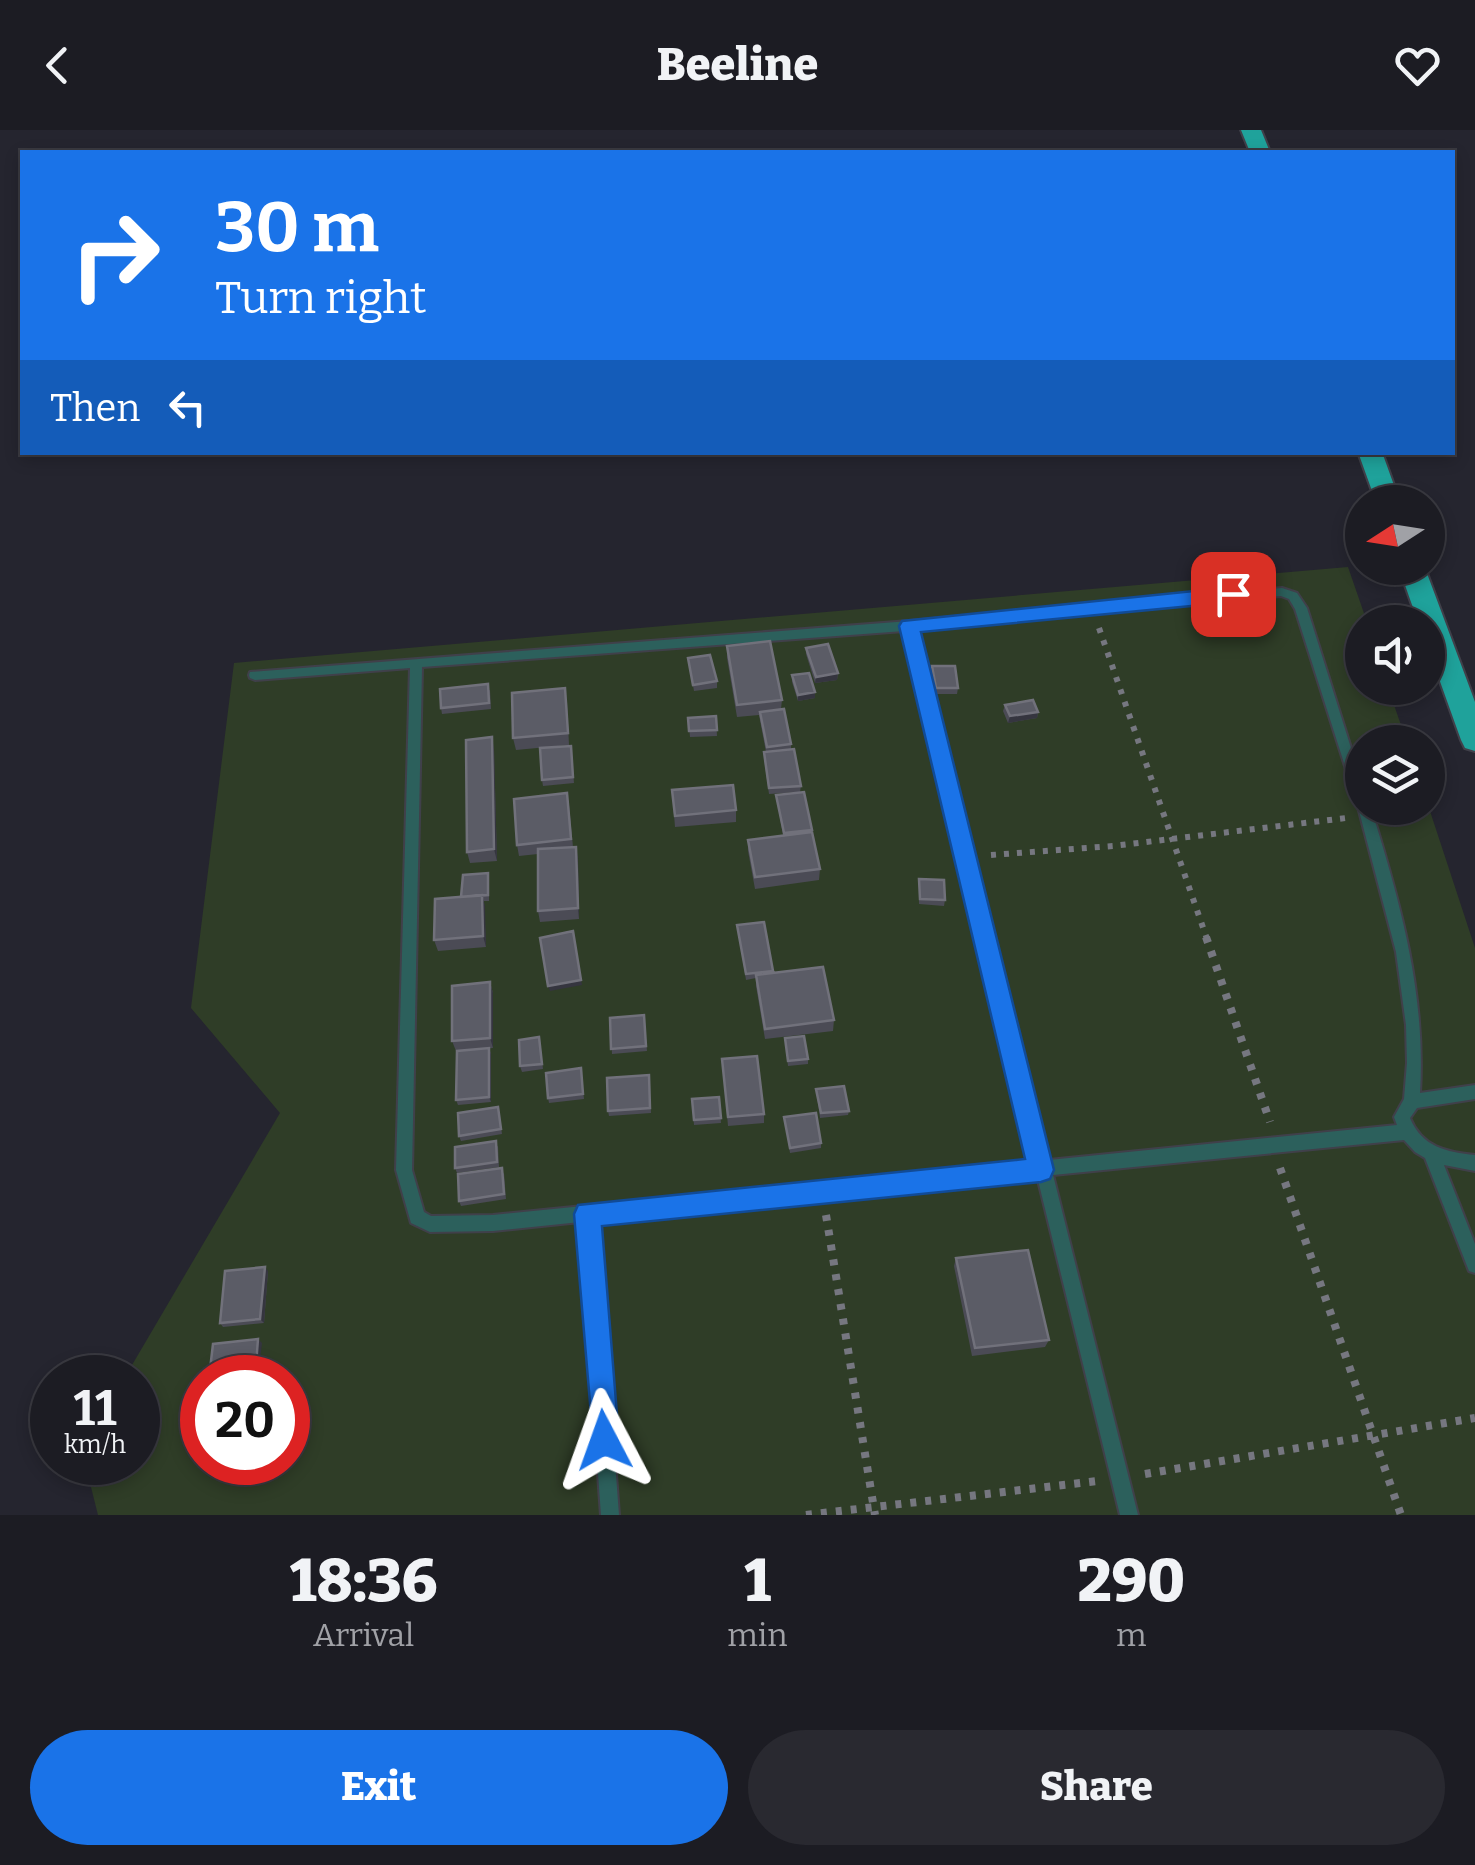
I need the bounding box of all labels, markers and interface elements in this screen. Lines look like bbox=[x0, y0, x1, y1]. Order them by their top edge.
icon: back bbox=[30, 38, 85, 93]
text: Beeline bbox=[657, 38, 818, 92]
icon: heart bbox=[1390, 38, 1445, 93]
text: 30 m bbox=[215, 186, 379, 270]
icon: right bbox=[50, 190, 180, 320]
text: Turn right bbox=[215, 271, 427, 325]
icon: left bbox=[160, 380, 215, 435]
text: Then bbox=[50, 385, 140, 431]
north arrow bbox=[1345, 485, 1445, 585]
map controls bbox=[1345, 485, 1445, 825]
pin bbox=[1191, 552, 1276, 637]
icon: arrive bbox=[1206, 567, 1261, 622]
button: sound bbox=[1345, 605, 1445, 705]
button: layers bbox=[1345, 725, 1445, 825]
speed limit sign: 20 bbox=[180, 1355, 310, 1485]
text: 11 bbox=[73, 1378, 117, 1438]
position arrow bbox=[552, 1388, 656, 1492]
text: km/h bbox=[64, 1430, 126, 1460]
text: 18:36 bbox=[290, 1545, 438, 1617]
text: 1 bbox=[744, 1545, 771, 1617]
text: 290 bbox=[1077, 1545, 1185, 1617]
text: Arrival bbox=[313, 1616, 414, 1654]
text: min bbox=[727, 1616, 788, 1654]
text: m bbox=[1116, 1616, 1147, 1654]
button: Exit bbox=[30, 1730, 728, 1845]
button: Share bbox=[748, 1730, 1445, 1845]

